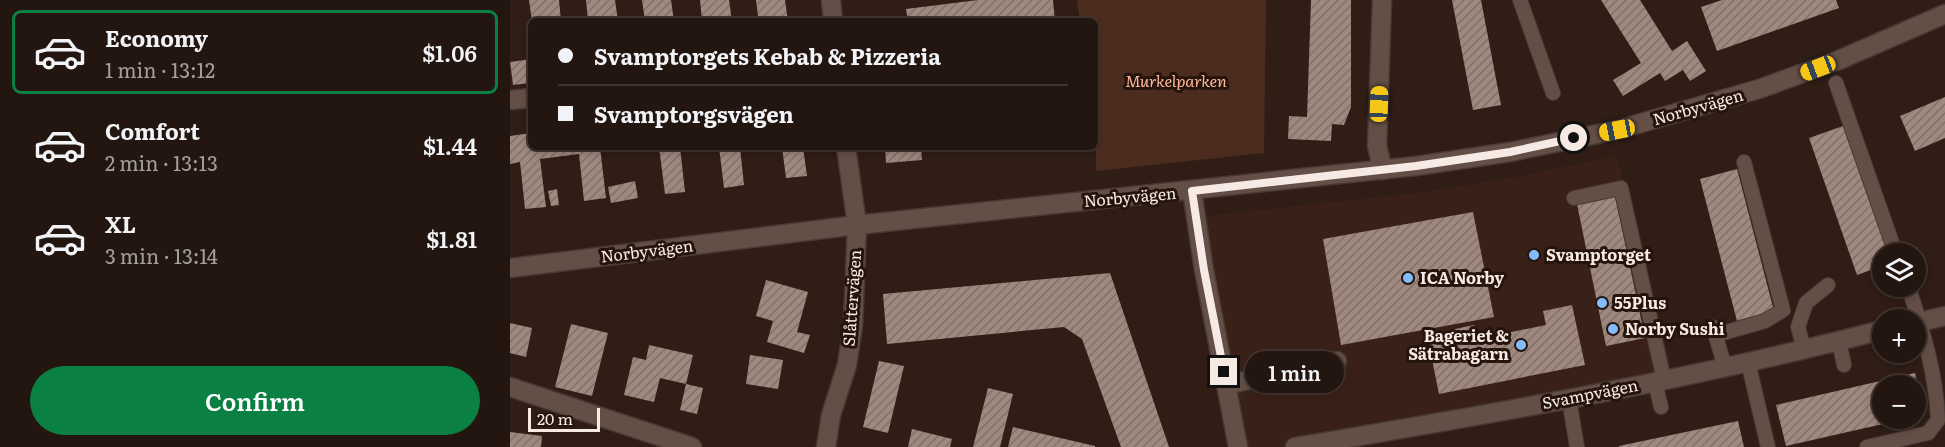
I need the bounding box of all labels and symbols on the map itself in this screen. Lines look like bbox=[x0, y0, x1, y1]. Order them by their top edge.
car bbox=[1798, 53, 1838, 83]
park label: Murkelparken bbox=[1125, 68, 1227, 92]
street label: Norbyvägen bbox=[1650, 82, 1746, 130]
car bbox=[1369, 86, 1389, 122]
car bbox=[1598, 118, 1636, 142]
route start bbox=[1560, 124, 1587, 151]
street label: Norbyvägen bbox=[1083, 180, 1178, 212]
street label: Norbyvägen bbox=[599, 232, 695, 268]
place label: Svamptorget bbox=[1546, 242, 1651, 266]
street label: Slåttervägen bbox=[836, 248, 866, 347]
marker: Svamptorget bbox=[1527, 248, 1541, 262]
place label: ICA Norby bbox=[1420, 265, 1504, 289]
marker: ICA Norby bbox=[1401, 271, 1415, 285]
place label: 55Plus bbox=[1614, 290, 1666, 314]
marker: 55Plus bbox=[1595, 296, 1609, 310]
place label: Norby Sushi bbox=[1625, 316, 1725, 340]
marker: Norby Sushi bbox=[1606, 322, 1620, 336]
place label: Bageriet & Sätrabagarn bbox=[1408, 323, 1509, 365]
marker: Bageriet & Sätrabagarn bbox=[1514, 338, 1528, 352]
callout: 1 min bbox=[1245, 351, 1344, 393]
route end bbox=[1210, 358, 1237, 385]
street label: Svampvägen bbox=[1540, 372, 1640, 414]
scale bar bbox=[528, 405, 600, 432]

